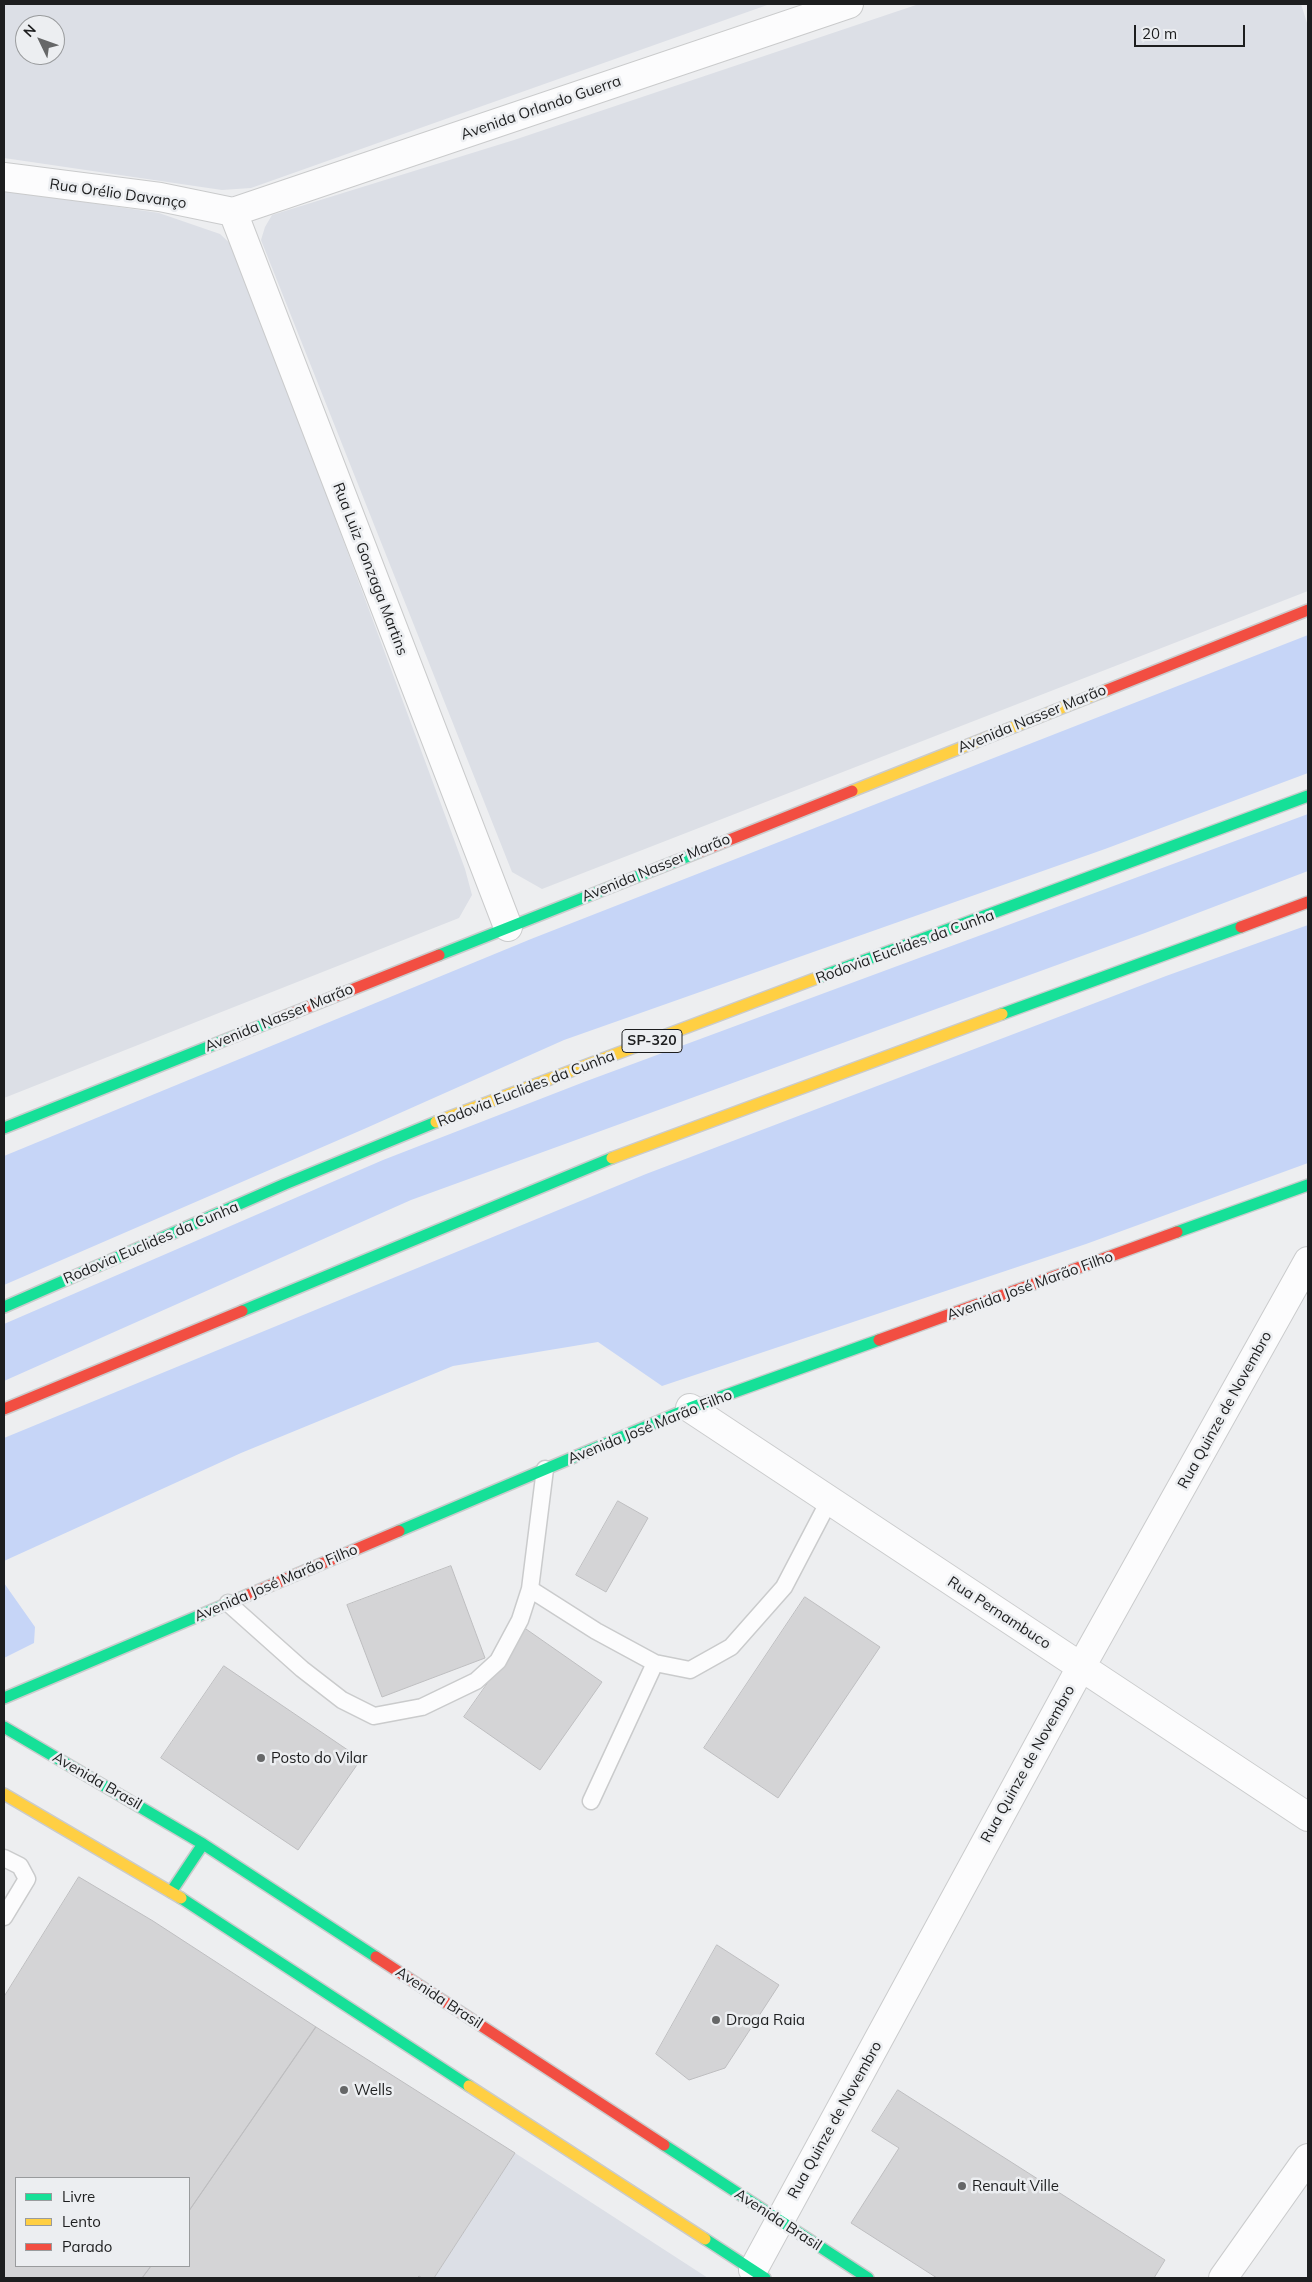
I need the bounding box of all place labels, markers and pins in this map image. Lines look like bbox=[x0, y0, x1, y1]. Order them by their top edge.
place label: Posto do Vilar bbox=[271, 1749, 368, 1767]
marker: Posto do Vilar bbox=[255, 1752, 267, 1764]
place label: Droga Raia bbox=[726, 2011, 805, 2029]
marker: Droga Raia bbox=[710, 2014, 722, 2026]
place label: Wells bbox=[354, 2081, 393, 2099]
marker: Wells bbox=[338, 2084, 350, 2096]
place label: Renault Ville bbox=[972, 2177, 1059, 2195]
marker: Renault Ville bbox=[956, 2180, 968, 2192]

